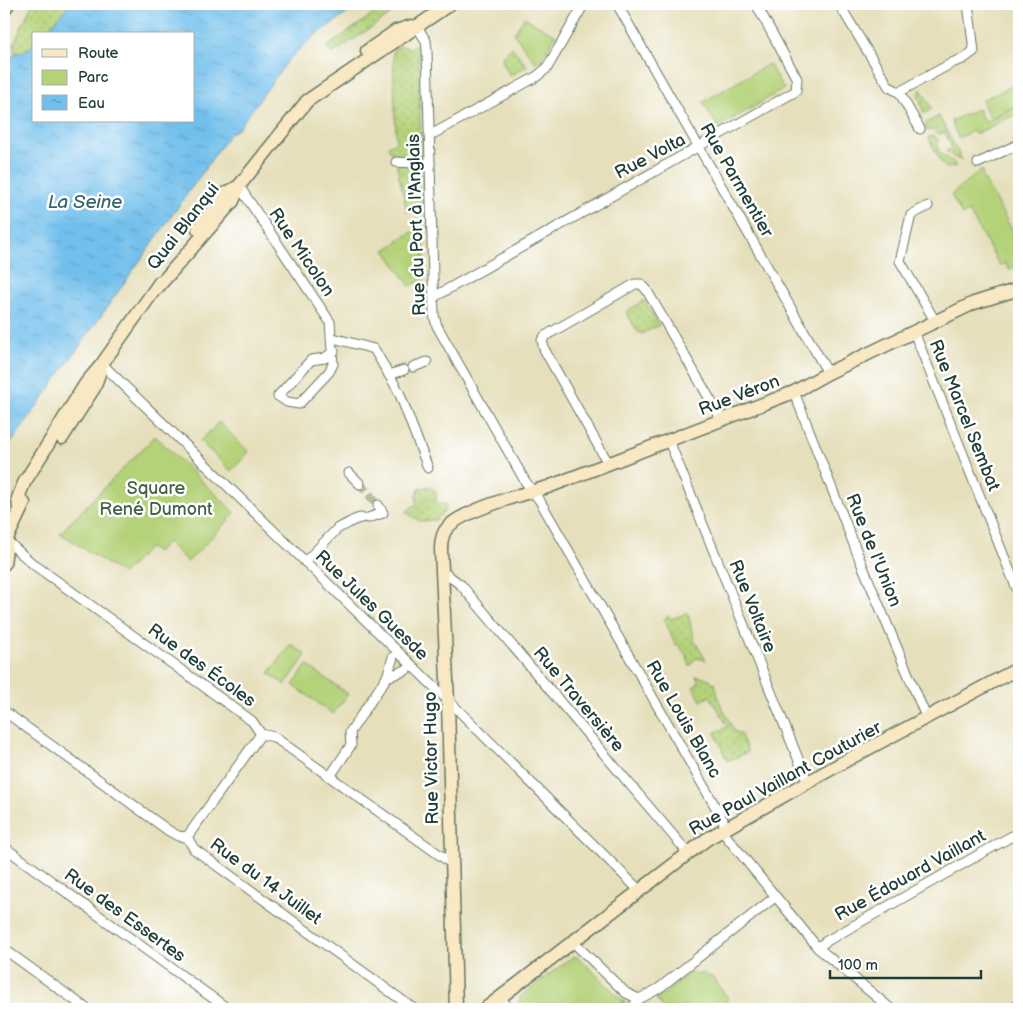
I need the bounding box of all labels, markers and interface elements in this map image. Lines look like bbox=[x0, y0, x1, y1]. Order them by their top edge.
legend bbox=[32, 32, 195, 122]
text: Route bbox=[78, 44, 119, 63]
text: Parc bbox=[78, 68, 108, 87]
text: Eau bbox=[78, 94, 105, 113]
street label: Rue Parmentier bbox=[695, 119, 778, 241]
street label: Rue Volta bbox=[611, 129, 689, 184]
street label: Rue du Port à l'Anglais bbox=[403, 133, 430, 316]
street label: Quai Blanqui bbox=[143, 179, 224, 274]
water label: La Seine bbox=[48, 191, 122, 214]
street label: Rue Micolon bbox=[264, 204, 339, 301]
street label: Rue Marcel Sembat bbox=[925, 336, 1005, 494]
street label: Rue Véron bbox=[696, 370, 783, 420]
park label: Square René Dumont bbox=[99, 478, 213, 520]
street label: Rue de l'Union bbox=[841, 491, 906, 610]
street label: Rue Jules Guesde bbox=[311, 546, 433, 665]
street label: Rue Voltaire bbox=[724, 557, 781, 656]
street label: Rue des Écoles bbox=[144, 618, 261, 712]
street label: Rue Traversière bbox=[529, 643, 629, 756]
street label: Rue Louis Blanc bbox=[641, 657, 726, 782]
street label: Rue Victor Hugo bbox=[420, 691, 443, 825]
street label: Rue Paul Vaillant Couturier bbox=[685, 717, 885, 840]
street label: Rue Édouard Vaillant bbox=[830, 823, 990, 926]
street label: Rue du 14 Juillet bbox=[206, 834, 326, 929]
street label: Rue des Essertes bbox=[60, 864, 189, 966]
scale bar bbox=[830, 948, 982, 980]
text: 100 m bbox=[838, 956, 878, 975]

